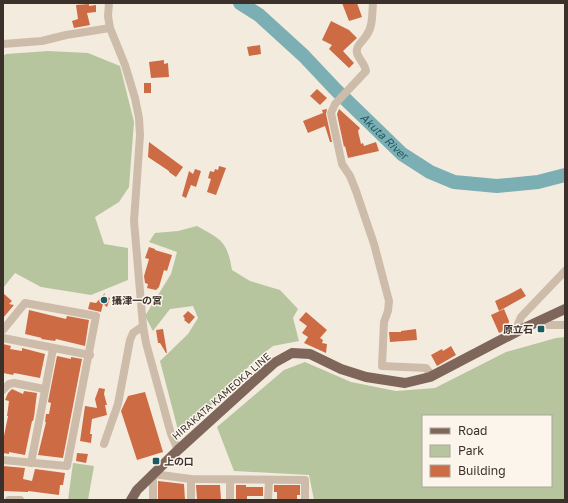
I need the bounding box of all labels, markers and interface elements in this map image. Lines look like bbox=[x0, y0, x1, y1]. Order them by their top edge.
water label: Akuta River bbox=[358, 110, 412, 163]
place label: 攝津一の宮 bbox=[112, 294, 162, 306]
marker: 攝津一の宮 bbox=[99, 295, 109, 305]
place label: 原立石 bbox=[503, 323, 533, 335]
marker: 原立石 bbox=[536, 324, 546, 334]
street label: HIRAKATA KAMEOKA LINE bbox=[169, 350, 273, 442]
legend bbox=[422, 415, 552, 487]
text: Road bbox=[458, 423, 487, 438]
text: Park bbox=[458, 443, 484, 458]
place label: 上の口 bbox=[164, 455, 194, 467]
marker: 上の口 bbox=[151, 456, 161, 466]
text: Building bbox=[458, 463, 506, 478]

